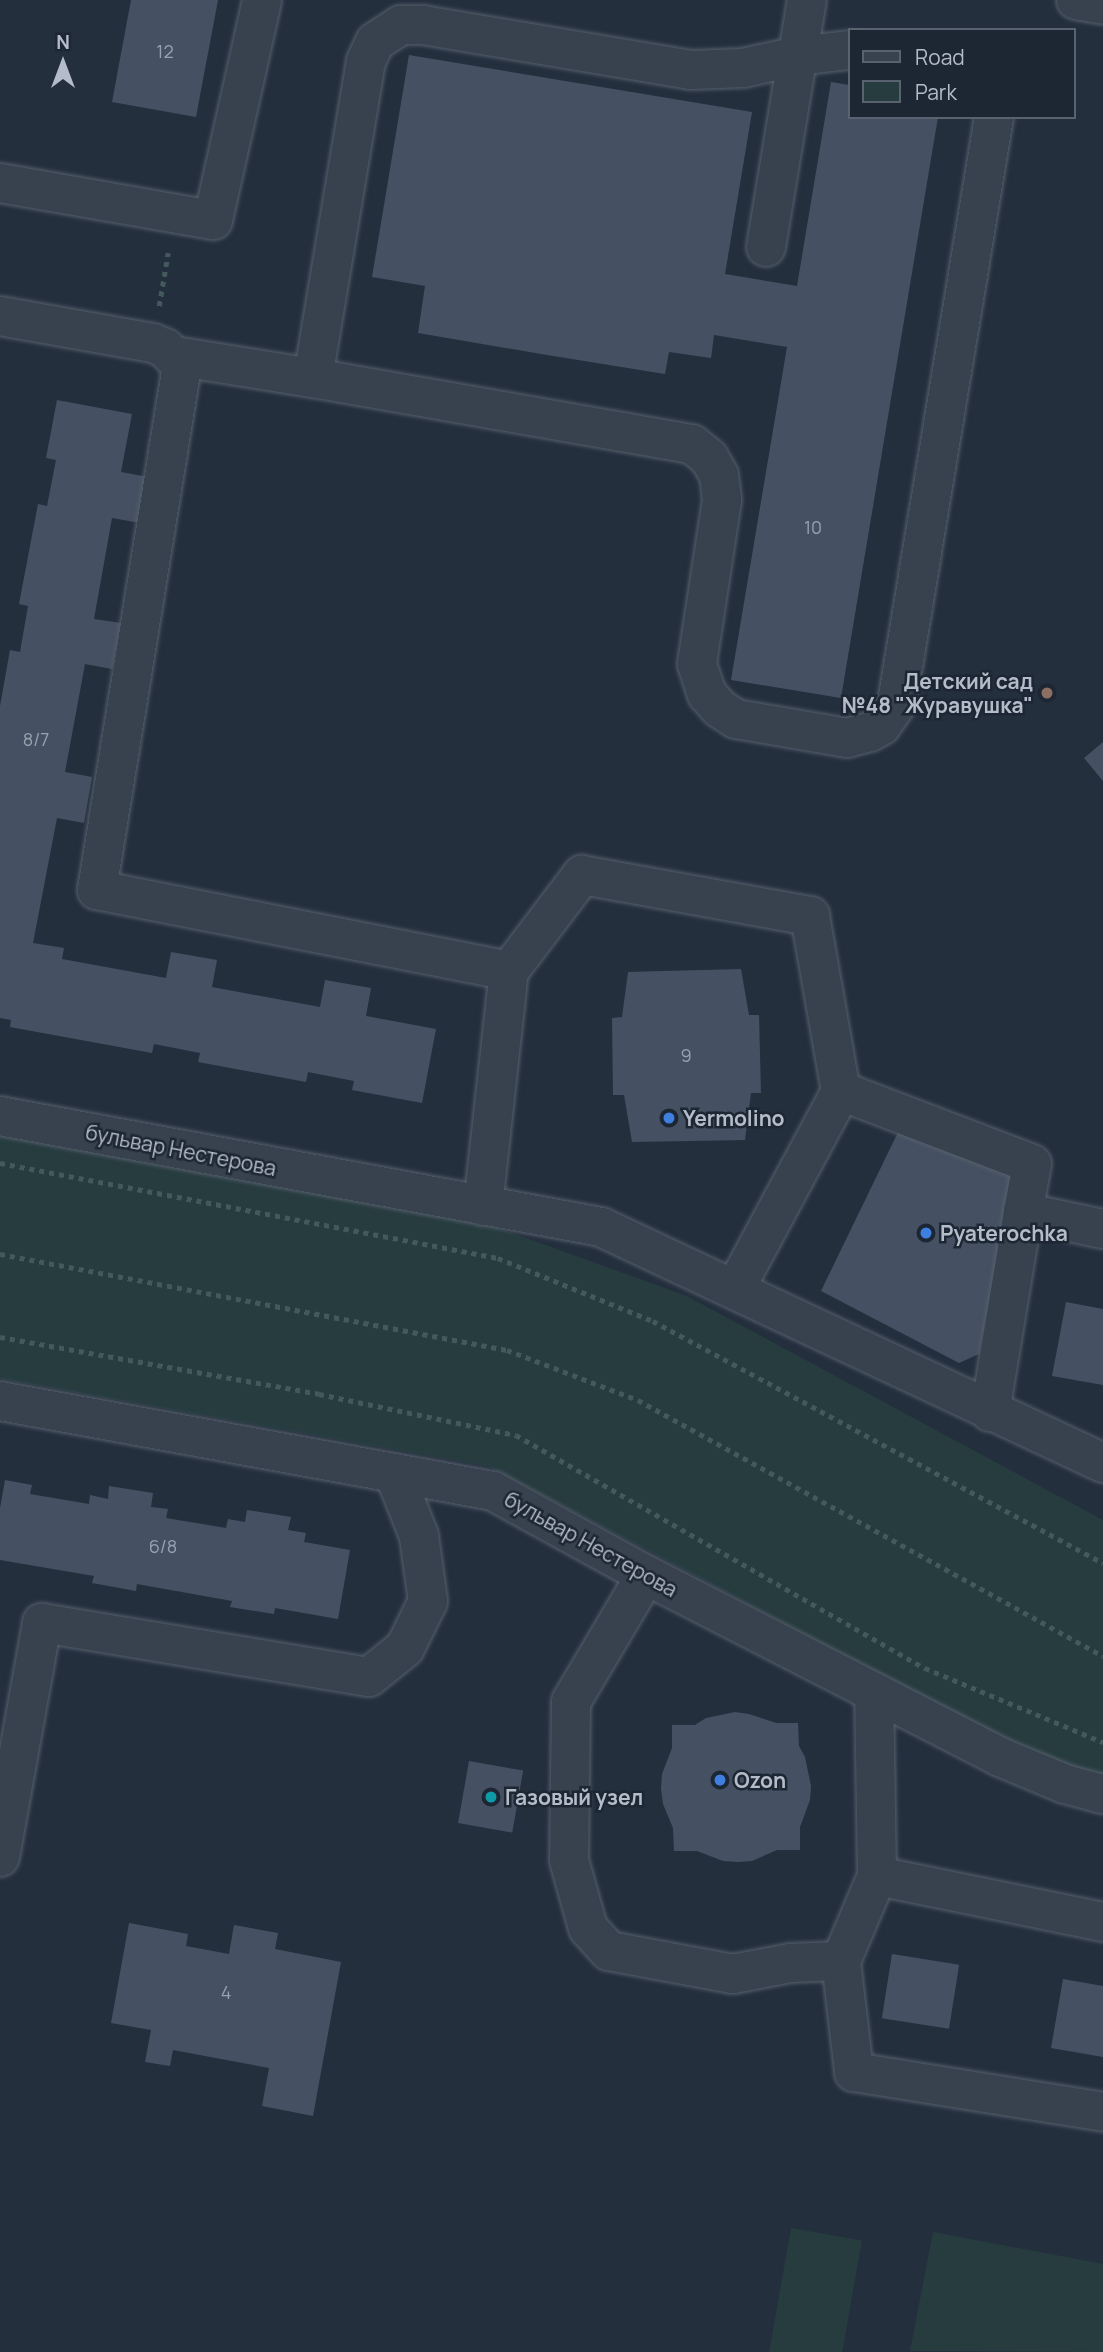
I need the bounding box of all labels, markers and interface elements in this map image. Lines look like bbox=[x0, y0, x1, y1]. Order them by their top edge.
north arrow bbox=[28, 28, 98, 98]
legend bbox=[848, 28, 1075, 119]
text: N bbox=[56, 29, 70, 55]
house number: 12 bbox=[156, 40, 174, 62]
text: Road bbox=[915, 43, 965, 71]
text: Park bbox=[915, 78, 957, 106]
house number: 10 bbox=[804, 516, 822, 538]
place label: Детский сад №48 "Журавушка" bbox=[842, 668, 1033, 718]
marker: Детский сад №48 "Журавушка" bbox=[1039, 685, 1055, 701]
house number: 8/7 bbox=[23, 728, 49, 750]
house number: 9 bbox=[680, 1044, 692, 1066]
place label: Yermolino bbox=[683, 1105, 785, 1131]
marker: Yermolino bbox=[661, 1110, 677, 1126]
street label: бульвар Нестерова bbox=[84, 1119, 278, 1181]
place label: Pyaterochka bbox=[940, 1220, 1068, 1246]
marker: Pyaterochka bbox=[918, 1225, 934, 1241]
street label: бульвар Нестерова bbox=[500, 1486, 682, 1602]
house number: 6/8 bbox=[149, 1535, 177, 1557]
place label: Ozon bbox=[734, 1767, 786, 1793]
marker: Ozon bbox=[712, 1772, 728, 1788]
place label: Газовый узел bbox=[505, 1784, 643, 1810]
marker: Газовый узел bbox=[483, 1789, 499, 1805]
house number: 4 bbox=[221, 1981, 231, 2003]

